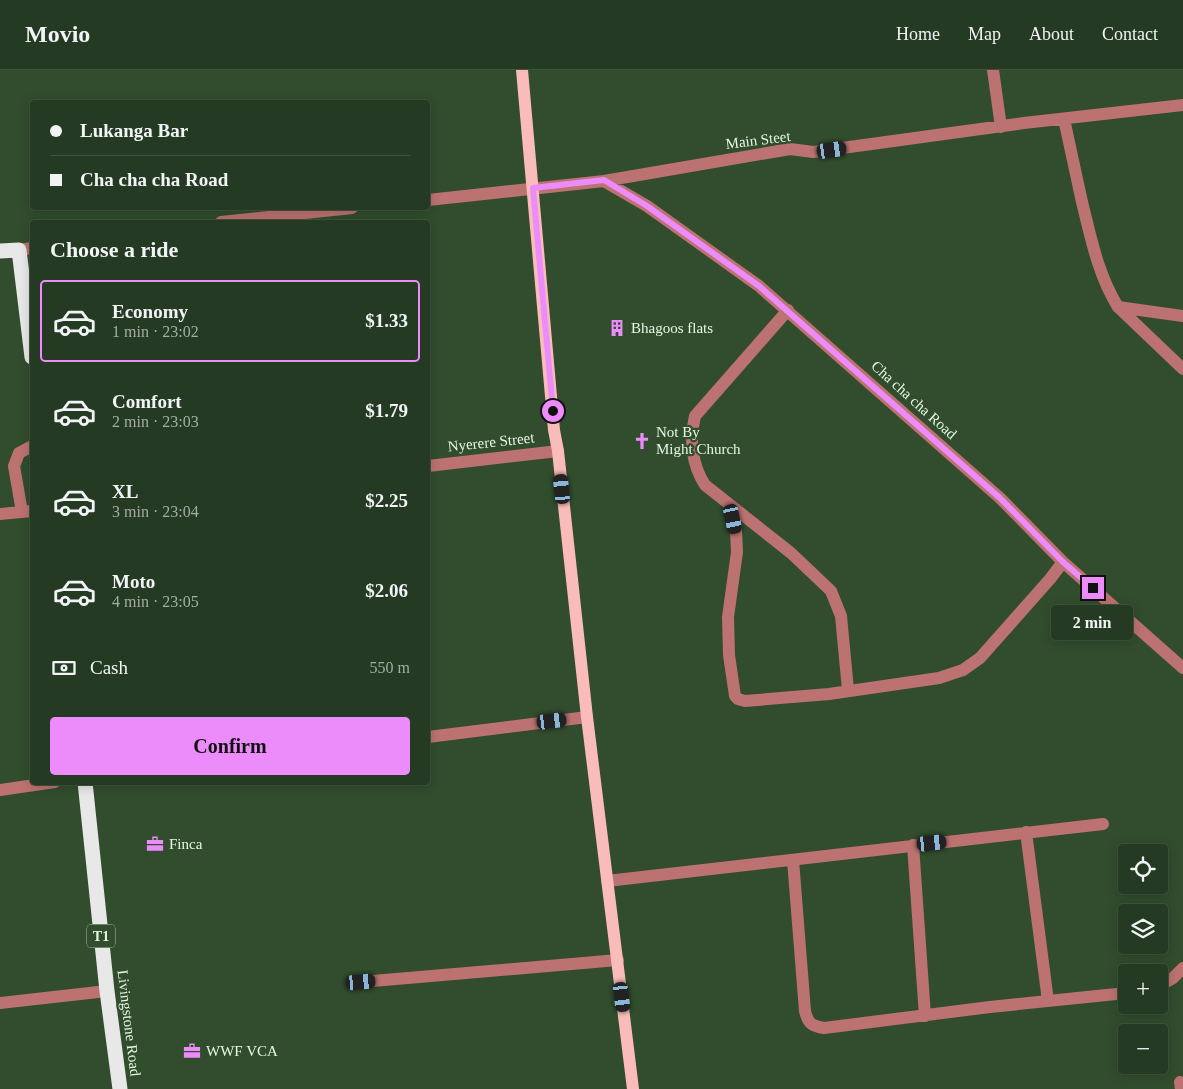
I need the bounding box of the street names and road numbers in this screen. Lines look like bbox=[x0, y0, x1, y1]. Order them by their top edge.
street label: Main Steet bbox=[725, 128, 792, 152]
street label: Cha cha cha Road bbox=[868, 358, 960, 443]
street label: Nyerere Street bbox=[447, 429, 536, 455]
road number: T1 bbox=[87, 924, 115, 948]
street label: Livingstone Road bbox=[115, 969, 144, 1078]

